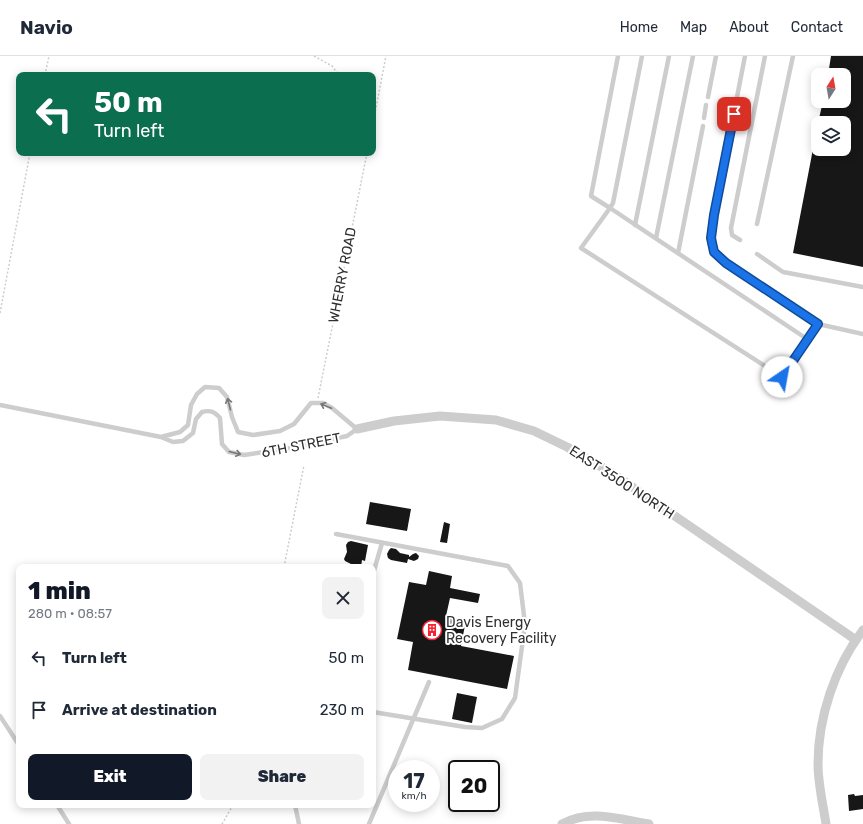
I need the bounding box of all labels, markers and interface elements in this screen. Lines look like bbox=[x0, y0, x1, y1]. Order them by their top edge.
text: Navio bbox=[20, 16, 73, 39]
text: Home bbox=[620, 19, 658, 36]
text: Map bbox=[680, 19, 707, 36]
text: About bbox=[729, 19, 769, 36]
text: Contact bbox=[791, 19, 843, 36]
north arrow bbox=[811, 68, 851, 108]
map controls bbox=[811, 68, 851, 156]
text: 50 m bbox=[94, 86, 163, 119]
icon: left bbox=[28, 88, 80, 140]
pin bbox=[717, 97, 751, 131]
icon: arrive bbox=[723, 103, 745, 125]
button: layers bbox=[811, 116, 851, 156]
text: Turn left bbox=[94, 120, 164, 142]
street label: WHERRY ROAD bbox=[325, 226, 360, 324]
position arrow bbox=[761, 356, 803, 398]
one-way arrow bbox=[225, 398, 232, 411]
one-way arrow bbox=[320, 401, 332, 409]
street label: 6TH STREET bbox=[260, 429, 342, 462]
street label: EAST 3500 NORTH bbox=[566, 442, 677, 523]
one-way arrow bbox=[229, 449, 242, 457]
text: 1 min bbox=[28, 577, 91, 605]
button: close bbox=[322, 577, 364, 619]
text: 280 m · 08:57 bbox=[28, 606, 112, 621]
place label: Davis Energy Recovery Facility bbox=[446, 614, 557, 647]
building icon: Davis Energy Recovery Facility bbox=[421, 619, 443, 641]
icon: left bbox=[28, 647, 50, 669]
text: Turn left bbox=[62, 649, 127, 667]
text: 50 m bbox=[329, 649, 364, 667]
icon: arrive bbox=[28, 699, 50, 721]
text: Arrive at destination bbox=[62, 701, 217, 719]
text: 230 m bbox=[320, 701, 364, 719]
button: Exit bbox=[28, 754, 192, 800]
button: Share bbox=[200, 754, 364, 800]
speed limit sign: 20 bbox=[448, 760, 500, 812]
text: 17 bbox=[403, 769, 425, 793]
text: km/h bbox=[402, 790, 426, 802]

